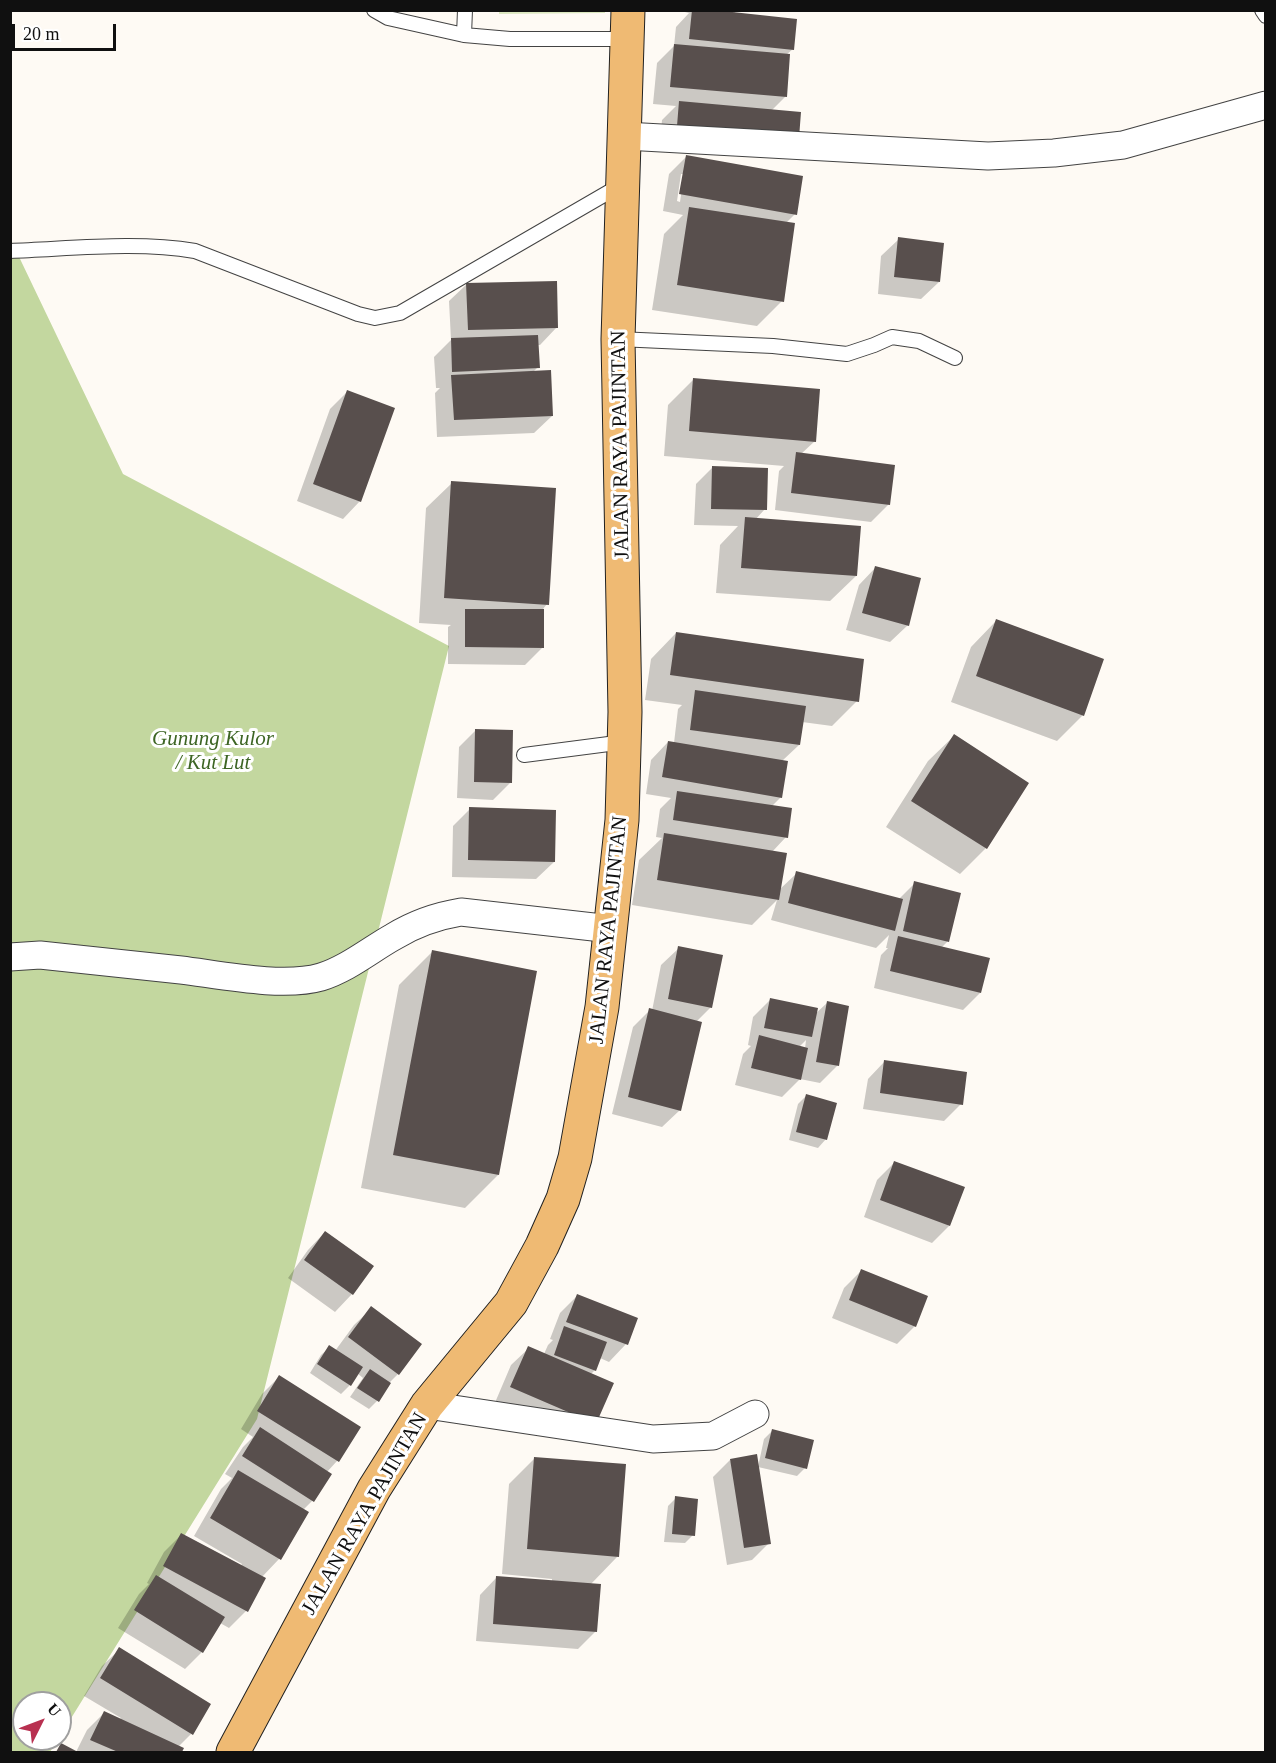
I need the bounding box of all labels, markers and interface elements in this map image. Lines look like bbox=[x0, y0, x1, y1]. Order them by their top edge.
scale bar bbox=[15, 12, 118, 50]
text: 20 m bbox=[23, 24, 60, 44]
street label: JALAN RAYA PAJINTAN bbox=[606, 330, 636, 560]
park label: Gunung Kulor / Kut Lut bbox=[152, 726, 274, 776]
street label: JALAN RAYA PAJINTAN bbox=[585, 815, 633, 1045]
street label: JALAN RAYA PAJINTAN bbox=[297, 1409, 433, 1619]
north arrow bbox=[12, 1691, 72, 1751]
text: U bbox=[44, 1700, 64, 1720]

